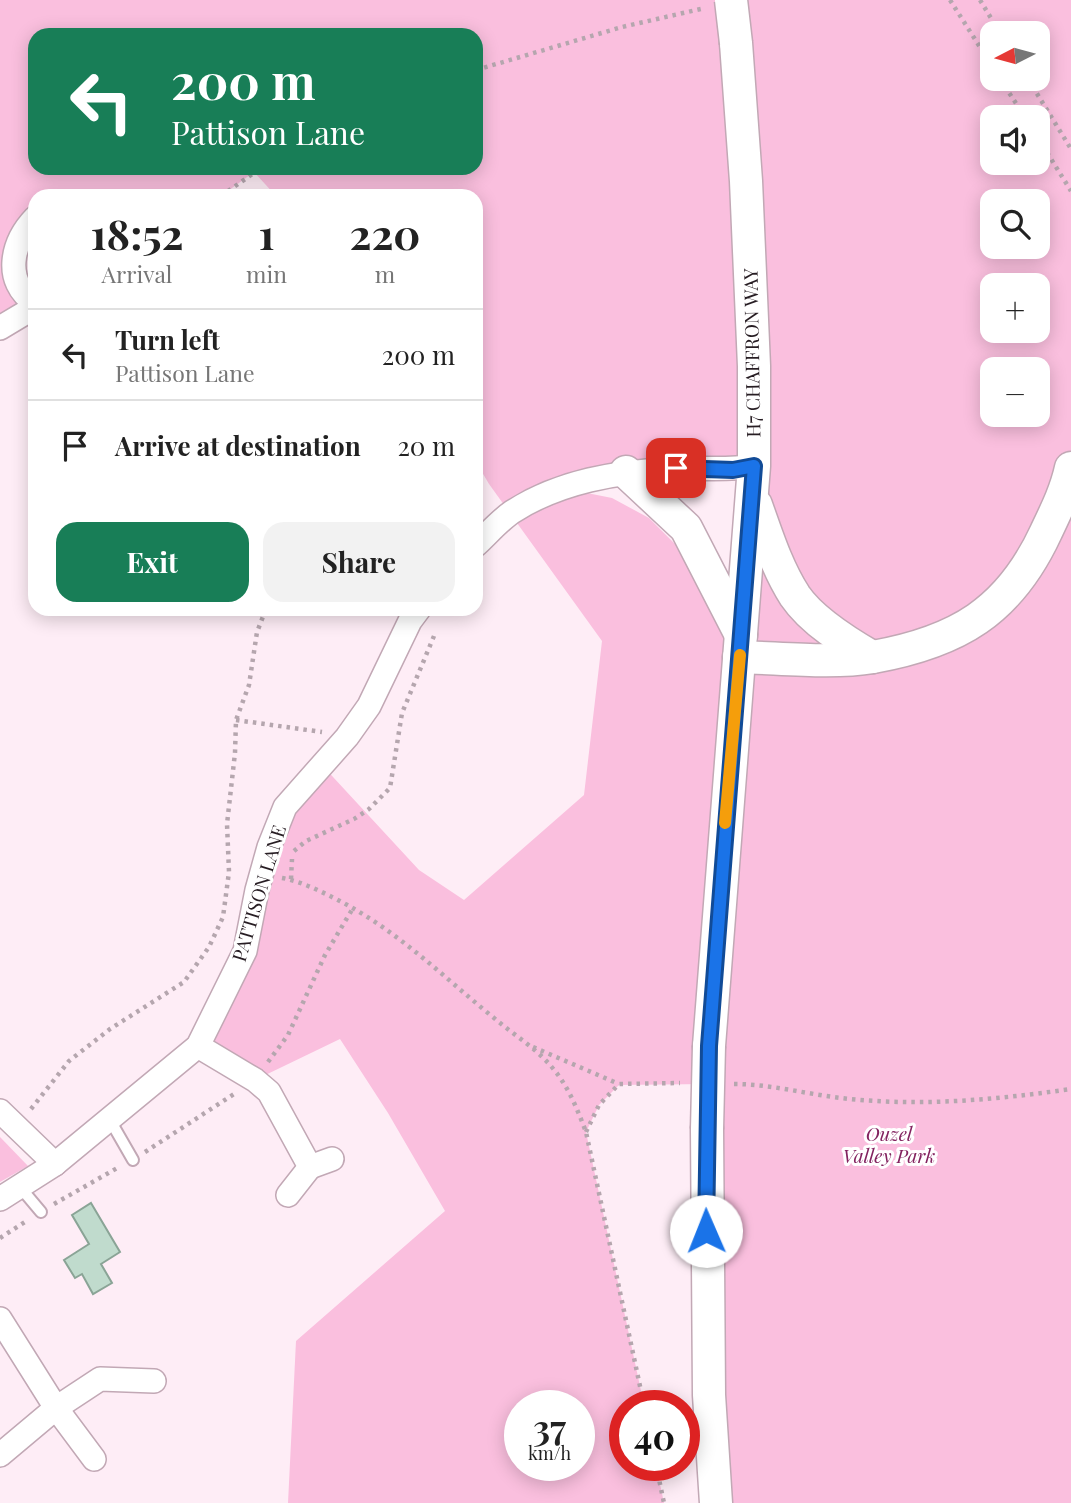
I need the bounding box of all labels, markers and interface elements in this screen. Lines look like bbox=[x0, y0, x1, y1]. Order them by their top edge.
north arrow bbox=[980, 21, 1050, 91]
map controls bbox=[980, 21, 1050, 427]
text: 200 m bbox=[171, 47, 316, 112]
icon: left bbox=[56, 56, 147, 147]
button: sound bbox=[980, 105, 1050, 175]
text: Pattison Lane bbox=[171, 110, 365, 153]
button: search bbox=[980, 189, 1050, 259]
text: 18:52 bbox=[90, 205, 184, 261]
text: 1 bbox=[258, 205, 275, 261]
text: 220 bbox=[349, 205, 420, 261]
text: Arrival bbox=[102, 258, 172, 289]
text: min bbox=[246, 258, 287, 289]
text: m bbox=[375, 258, 395, 289]
street label: H7 CHAFFRON WAY bbox=[737, 267, 765, 438]
button: + bbox=[980, 273, 1050, 343]
text: Turn left bbox=[115, 322, 220, 357]
icon: left bbox=[56, 336, 94, 374]
text: 200 m bbox=[382, 337, 455, 372]
text: Pattison Lane bbox=[115, 357, 255, 388]
button: − bbox=[980, 357, 1050, 427]
icon: arrive bbox=[56, 427, 94, 465]
text: Arrive at destination bbox=[115, 428, 361, 463]
text: 20 m bbox=[397, 428, 455, 463]
pin bbox=[646, 438, 706, 498]
icon: arrive bbox=[657, 449, 695, 487]
button: Exit bbox=[56, 522, 249, 602]
button: Share bbox=[263, 522, 455, 602]
street label: PATTISON LANE bbox=[225, 822, 291, 964]
park label: Ouzel Valley Park bbox=[843, 1120, 935, 1168]
position arrow bbox=[669, 1194, 743, 1268]
speed limit sign: 40 bbox=[609, 1390, 700, 1481]
text: 37 bbox=[533, 1403, 566, 1450]
text: km/h bbox=[528, 1441, 571, 1465]

